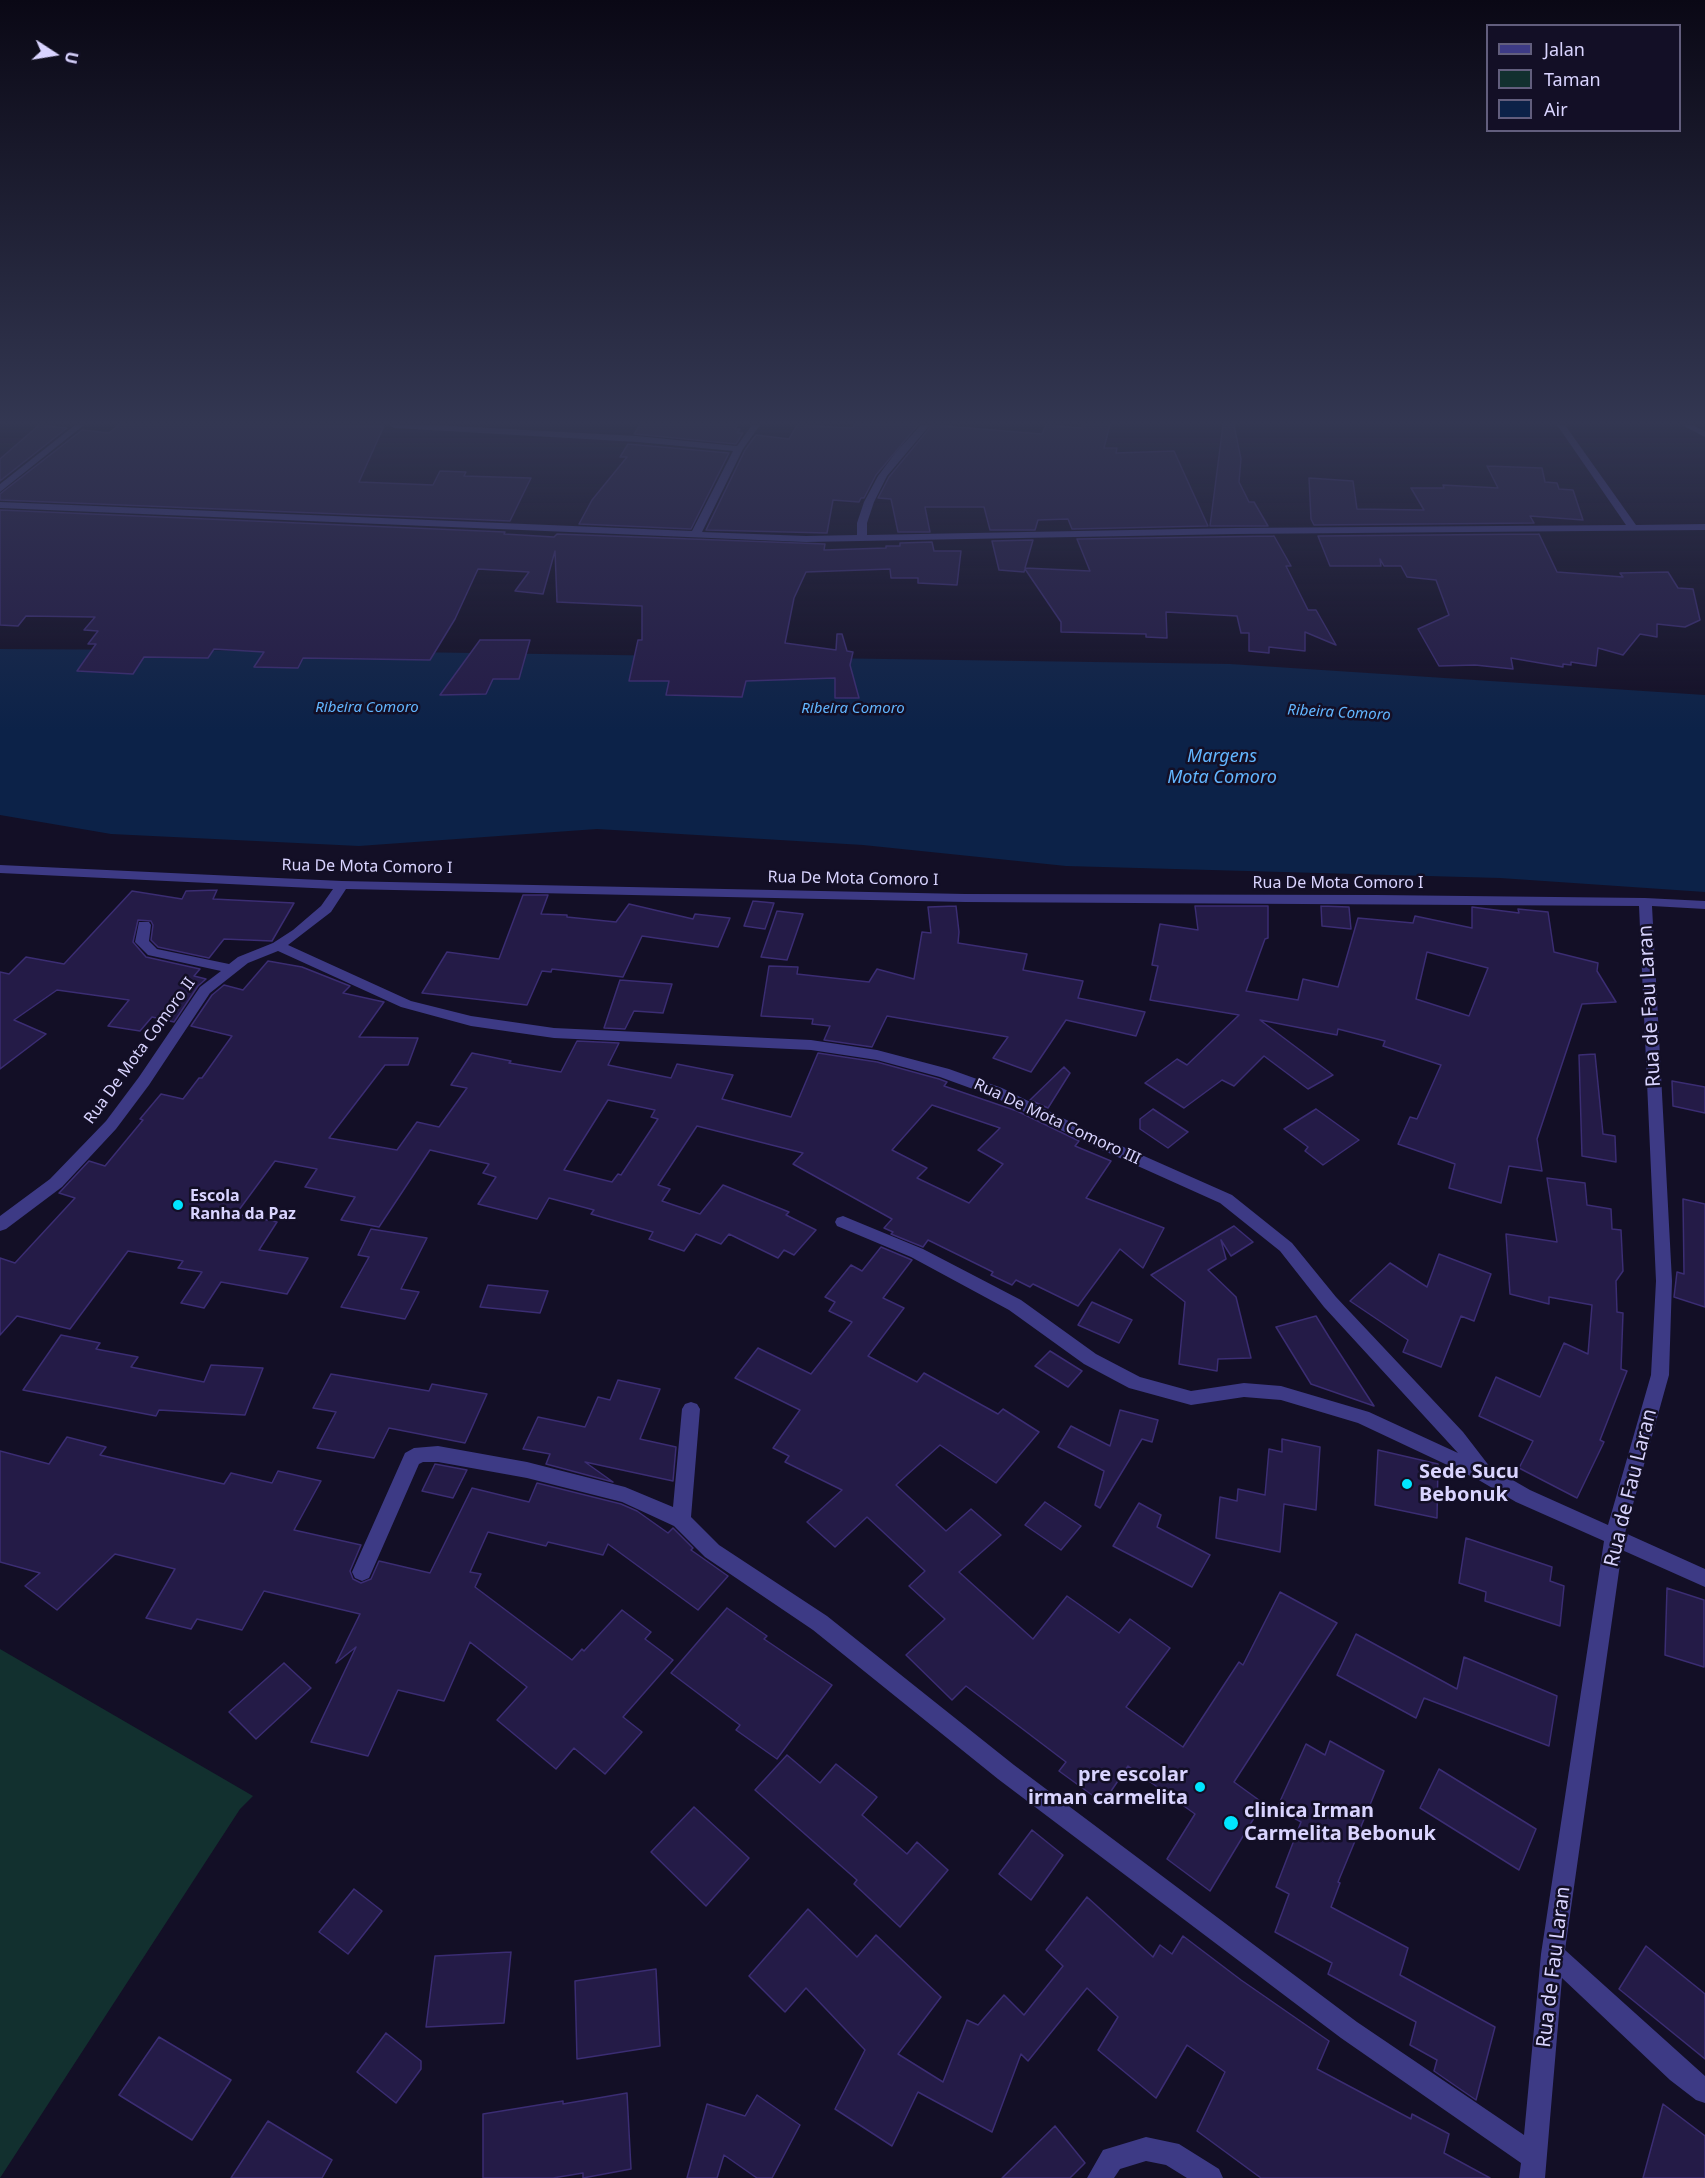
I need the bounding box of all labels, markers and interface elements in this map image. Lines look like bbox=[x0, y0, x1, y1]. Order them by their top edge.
north arrow bbox=[24, 24, 84, 84]
legend bbox=[1486, 24, 1681, 132]
text: Jalan bbox=[1544, 37, 1585, 61]
text: U bbox=[60, 50, 84, 66]
text: Taman bbox=[1544, 67, 1601, 91]
text: Air bbox=[1544, 97, 1568, 121]
water label: Ribeira Comoro bbox=[315, 699, 419, 717]
water label: Ribeira Comoro bbox=[801, 700, 905, 718]
water label: Ribeira Comoro bbox=[1287, 701, 1391, 725]
water label: Margens Mota Comoro bbox=[1167, 746, 1277, 789]
street label: Rua De Mota Comoro I bbox=[281, 856, 453, 878]
street label: Rua De Mota Comoro I bbox=[767, 868, 939, 890]
street label: Rua De Mota Comoro I bbox=[1253, 873, 1423, 893]
street label: Rua de Fau Laran bbox=[1634, 924, 1666, 1088]
street label: Rua De Mota Comoro II bbox=[80, 974, 200, 1128]
street label: Rua De Mota Comoro III bbox=[971, 1075, 1143, 1169]
place label: Escola Ranha da Paz bbox=[190, 1186, 296, 1224]
marker: Escola Ranha da Paz bbox=[171, 1198, 185, 1212]
street label: Rua de Fau Laran bbox=[1600, 1406, 1662, 1570]
place label: Sede Sucu Bebonuk bbox=[1419, 1460, 1519, 1507]
marker: Sede Sucu Bebonuk bbox=[1400, 1477, 1414, 1491]
place label: pre escolar irman carmelita bbox=[1028, 1763, 1188, 1810]
marker: pre escolar irman carmelita bbox=[1193, 1780, 1207, 1794]
place label: clinica Irman Carmelita Bebonuk bbox=[1244, 1799, 1436, 1846]
marker: clinica Irman Carmelita Bebonuk bbox=[1222, 1814, 1240, 1832]
street label: Rua de Fau Laran bbox=[1532, 1885, 1576, 2049]

